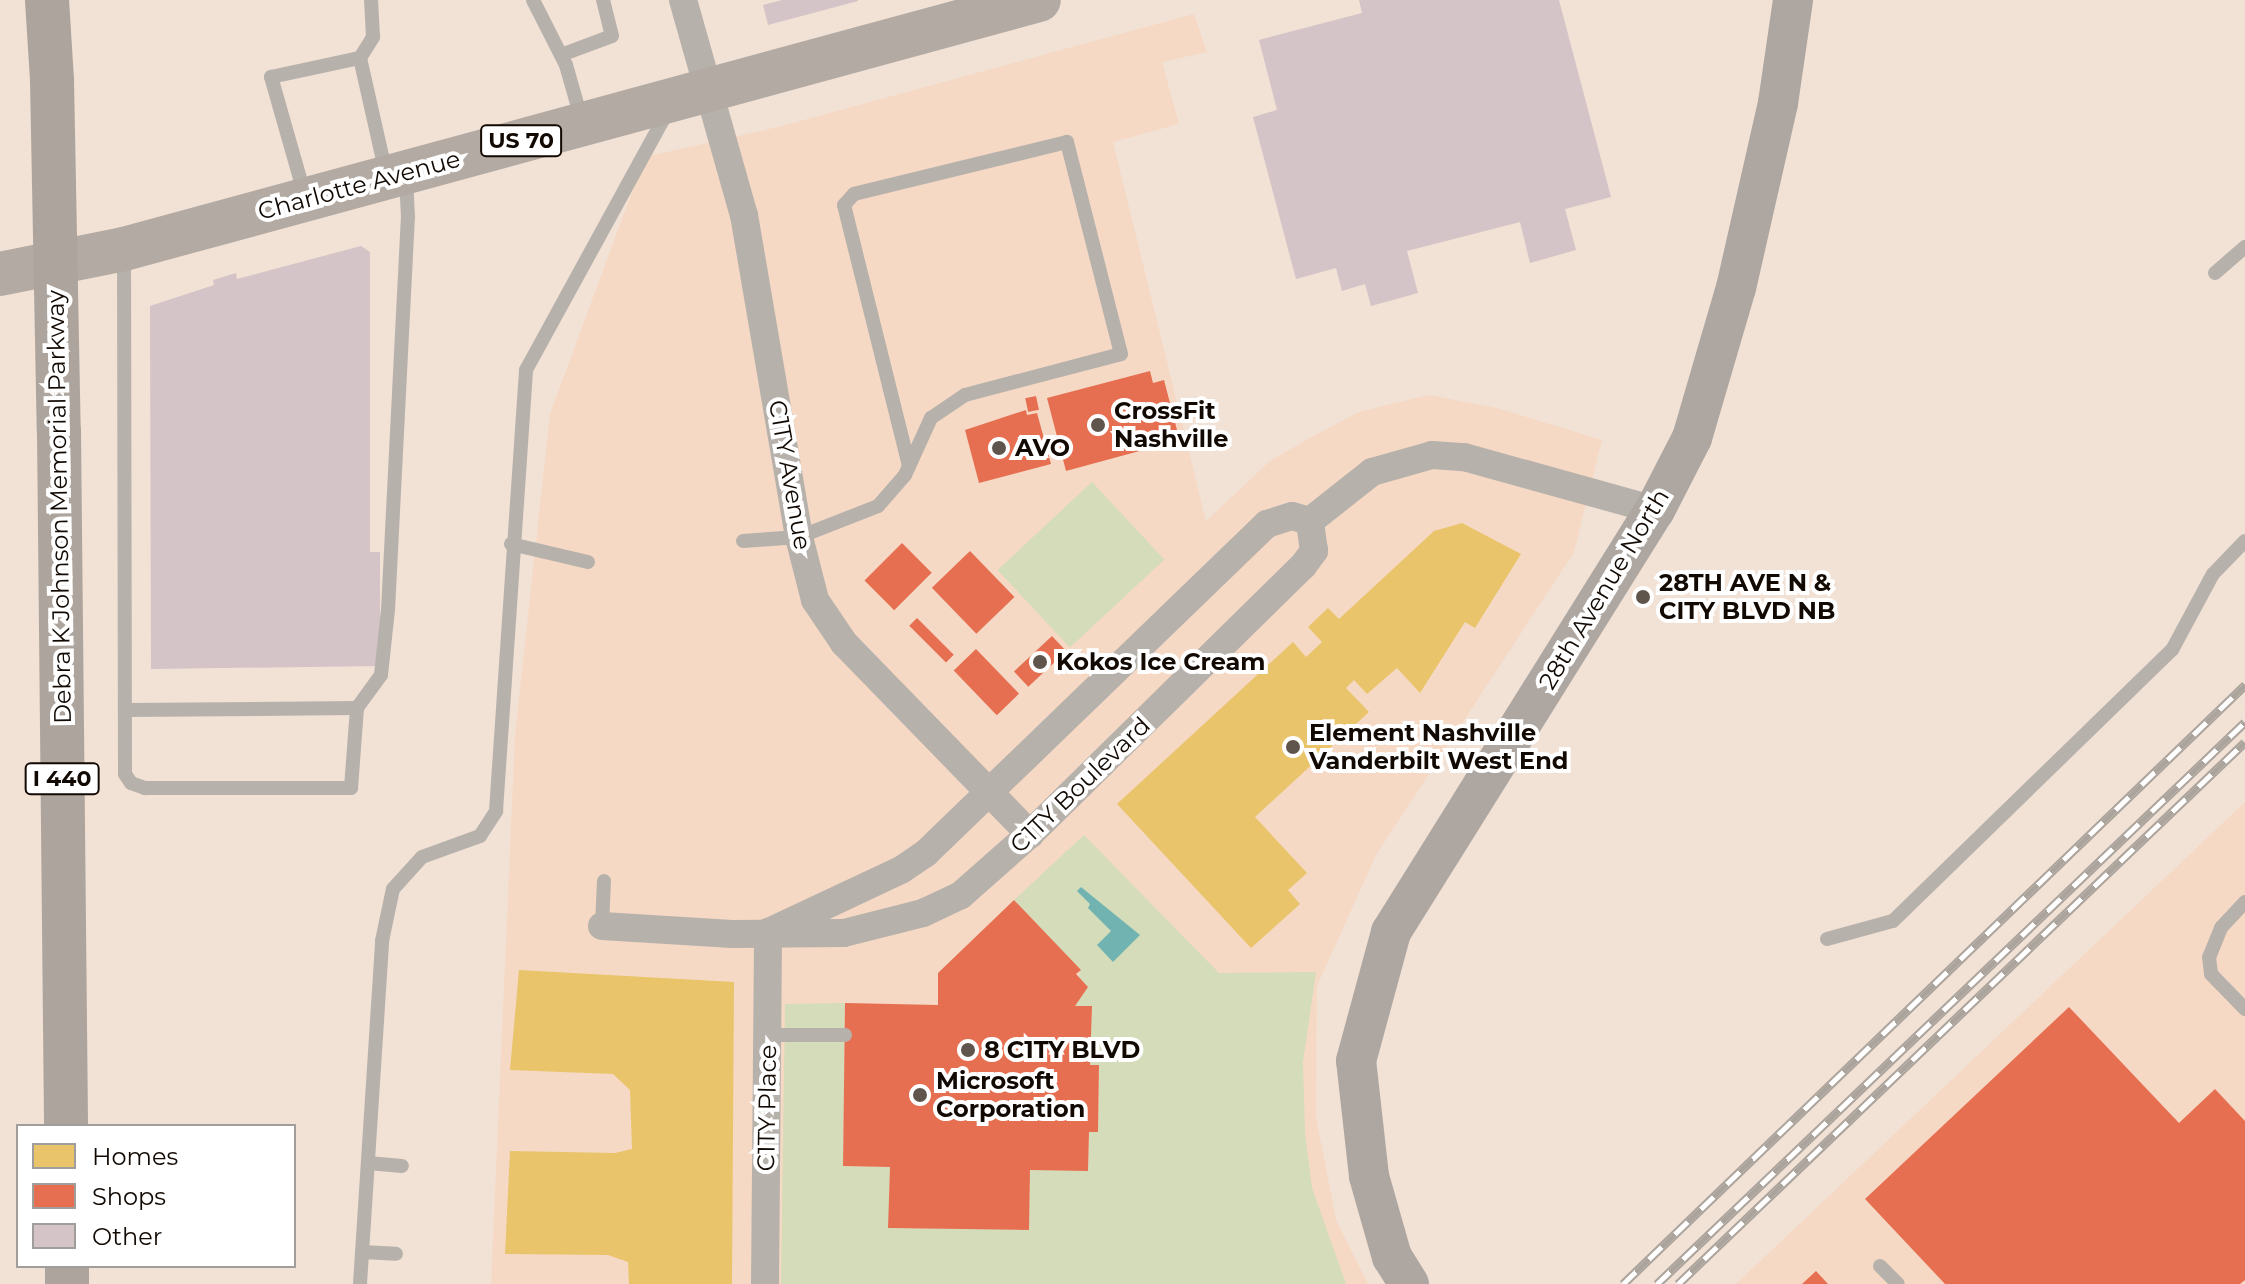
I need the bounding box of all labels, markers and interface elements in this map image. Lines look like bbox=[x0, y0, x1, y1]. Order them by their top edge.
road number: US 70 bbox=[479, 123, 563, 159]
street label: Charlotte Avenue bbox=[255, 144, 463, 226]
street label: Debra K Johnson Memorial Parkway bbox=[41, 290, 77, 724]
place label: CrossFit Nashville bbox=[1114, 397, 1228, 453]
street label: C1TY Avenue bbox=[763, 398, 817, 552]
marker: CrossFit Nashville bbox=[1089, 416, 1107, 434]
place label: AVO bbox=[1015, 434, 1070, 462]
marker: AVO bbox=[990, 439, 1008, 457]
street label: 28th Avenue North bbox=[1533, 484, 1675, 694]
place label: 28TH AVE N & CITY BLVD NB bbox=[1659, 569, 1835, 625]
marker: 28TH AVE N & CITY BLVD NB bbox=[1634, 588, 1652, 606]
place label: Kokos Ice Cream bbox=[1056, 648, 1265, 676]
marker: Kokos Ice Cream bbox=[1031, 653, 1049, 671]
street label: C1TY Boulevard bbox=[1004, 711, 1156, 859]
place label: Element Nashville Vanderbilt West End bbox=[1309, 719, 1568, 775]
marker: Element Nashville Vanderbilt West End bbox=[1284, 738, 1302, 756]
road number: I 440 bbox=[24, 761, 100, 797]
place label: 8 C1TY BLVD bbox=[984, 1036, 1140, 1064]
marker: 8 C1TY BLVD bbox=[959, 1041, 977, 1059]
street label: C1TY Place bbox=[751, 1044, 783, 1172]
place label: Microsoft Corporation bbox=[936, 1067, 1085, 1123]
marker: Microsoft Corporation bbox=[911, 1086, 929, 1104]
legend bbox=[16, 1124, 296, 1268]
text: Homes bbox=[92, 1142, 178, 1171]
text: Shops bbox=[92, 1182, 166, 1211]
text: Other bbox=[92, 1222, 162, 1251]

